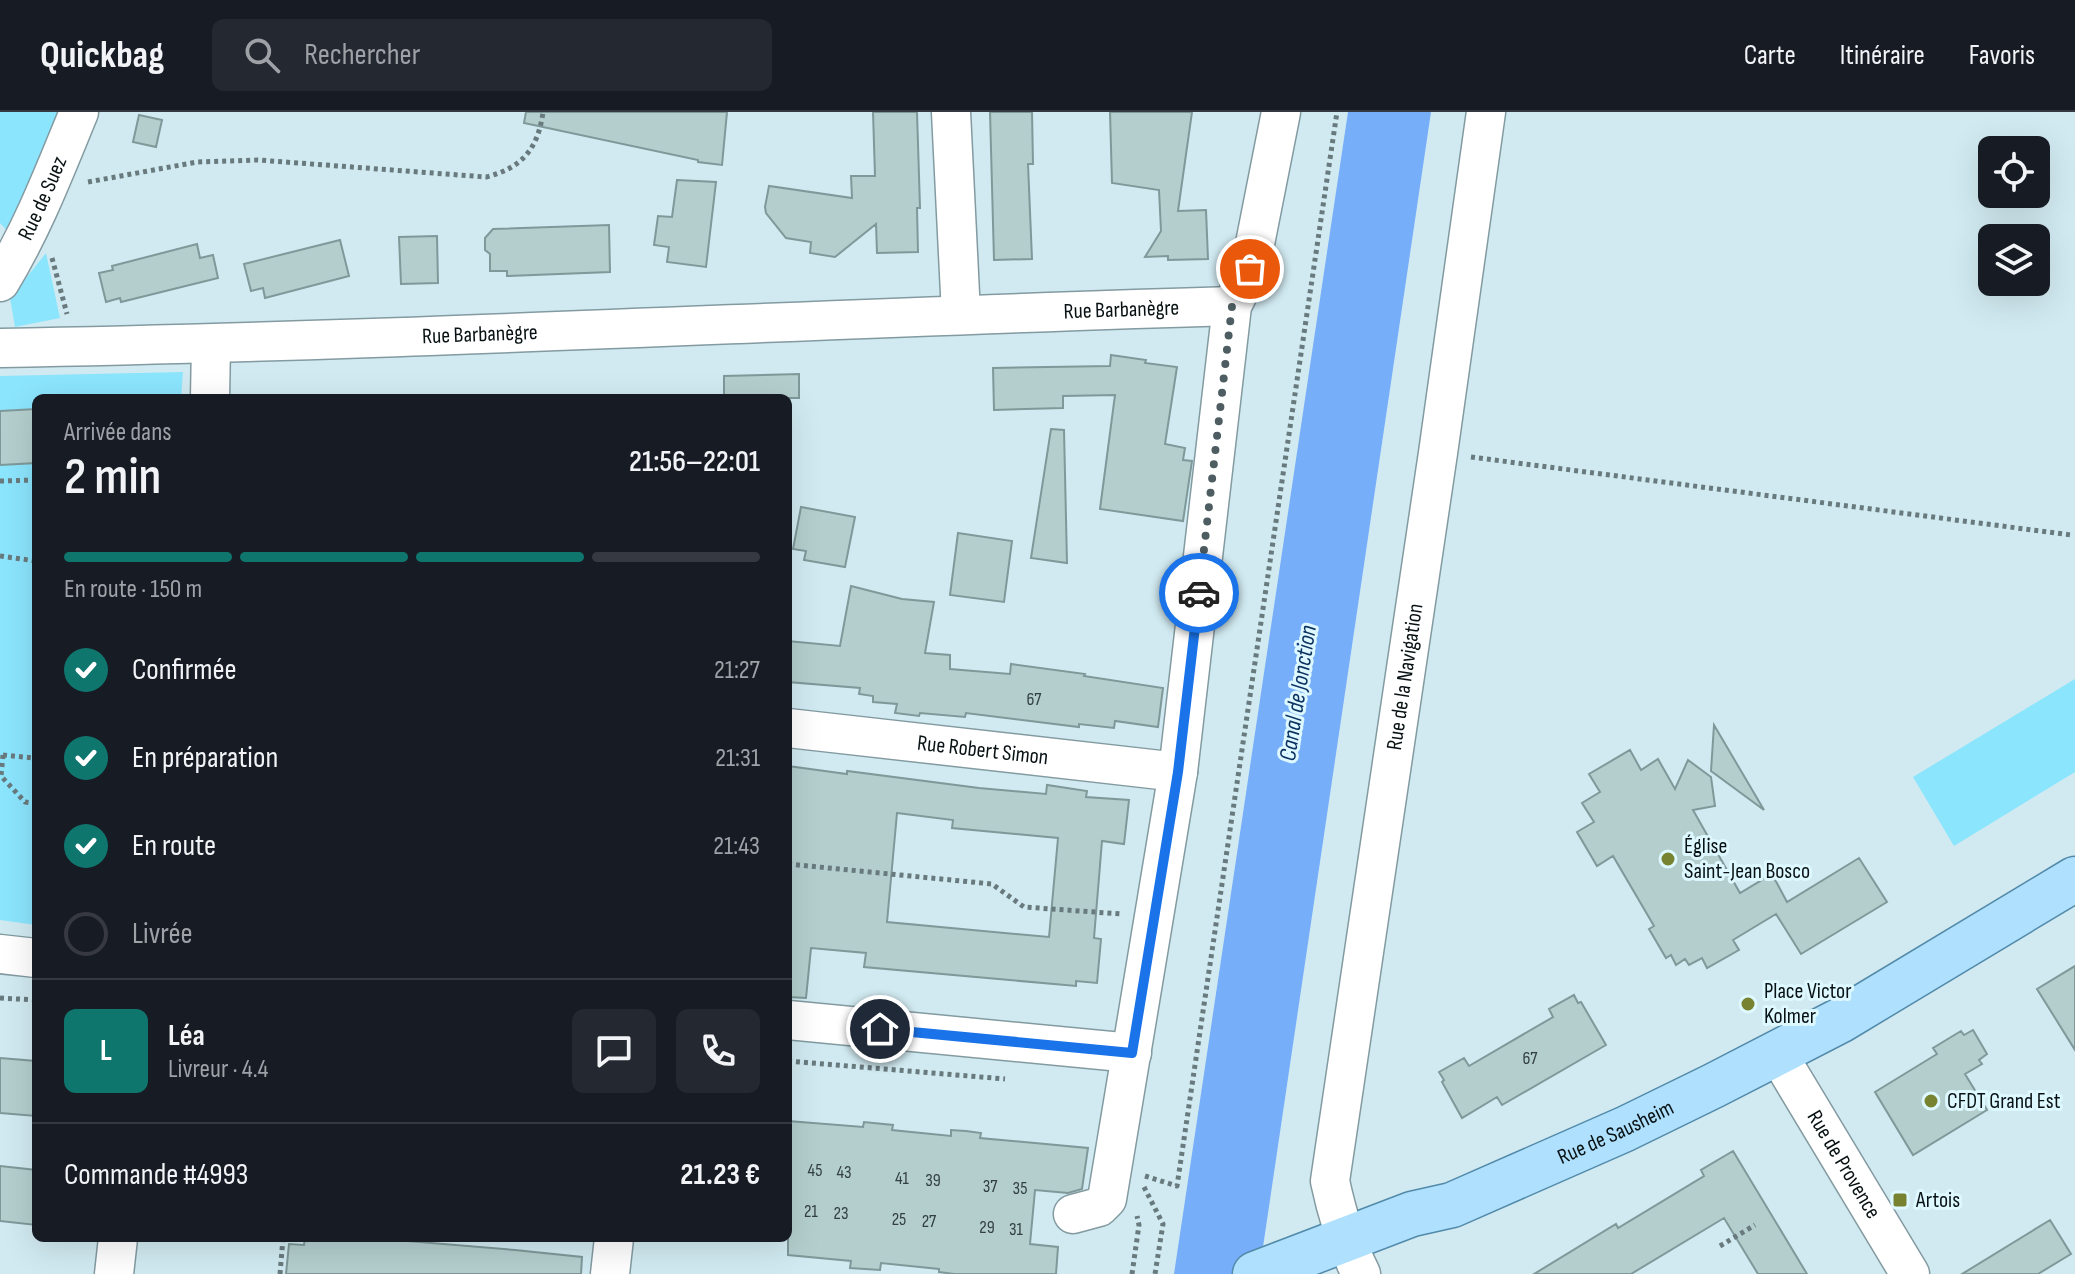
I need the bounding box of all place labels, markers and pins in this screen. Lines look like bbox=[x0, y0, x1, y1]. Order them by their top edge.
pin bbox=[1216, 235, 1284, 303]
place label: Église Saint-Jean Bosco bbox=[1684, 833, 1810, 885]
marker: Église Saint-Jean Bosco bbox=[1659, 850, 1677, 868]
place label: Place Victor Kolmer bbox=[1764, 978, 1852, 1030]
pin bbox=[846, 995, 914, 1063]
marker: Place Victor Kolmer bbox=[1739, 995, 1757, 1013]
place label: CFDT Grand Est bbox=[1947, 1088, 2061, 1115]
marker: CFDT Grand Est bbox=[1922, 1092, 1940, 1110]
place label: Artois bbox=[1915, 1187, 1960, 1214]
marker: Artois bbox=[1891, 1191, 1909, 1209]

